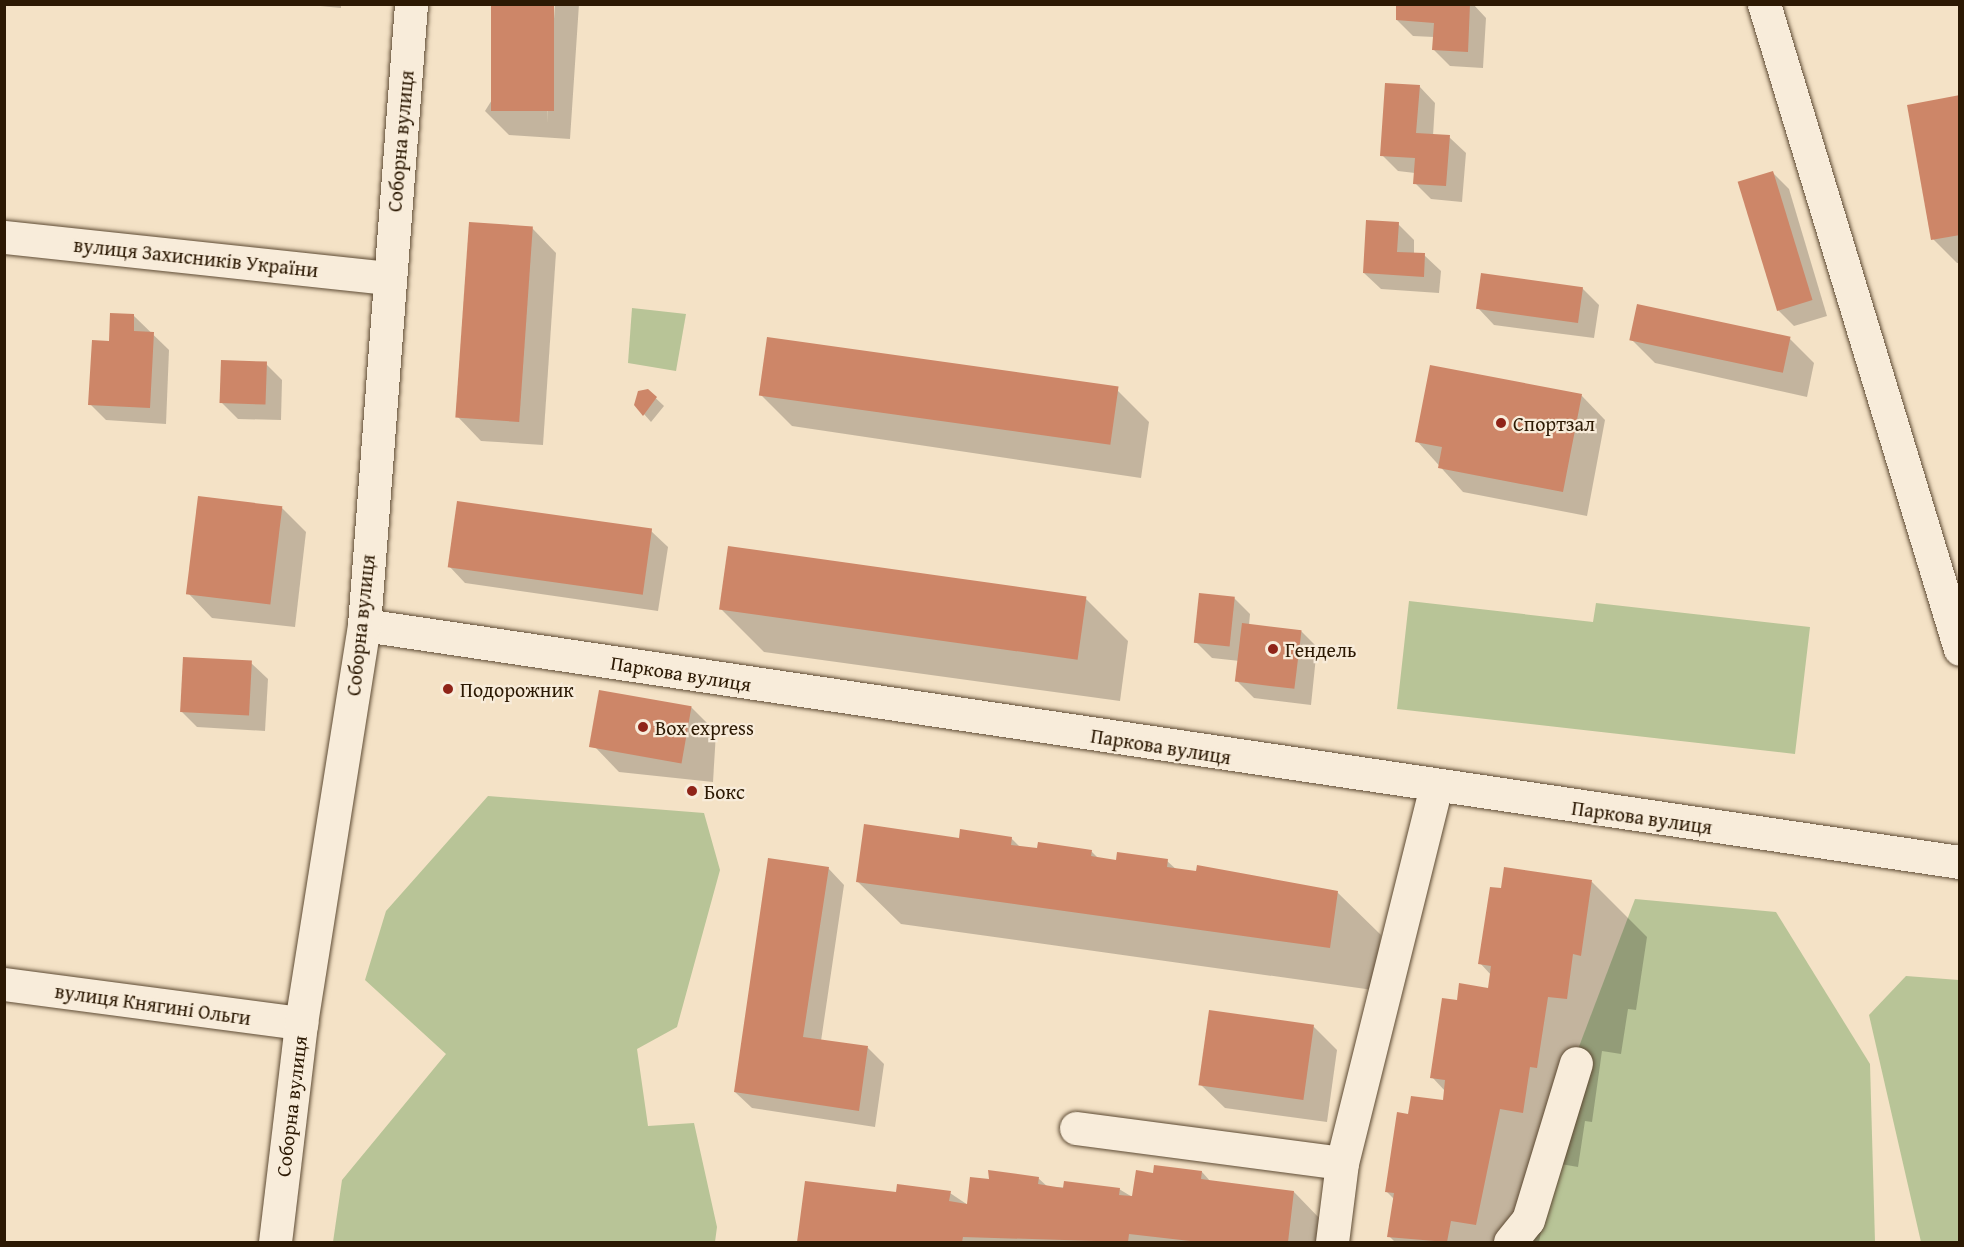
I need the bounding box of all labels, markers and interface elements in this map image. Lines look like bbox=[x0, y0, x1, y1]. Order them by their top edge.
street label: Соборна вулиця bbox=[382, 69, 418, 213]
street label: вулиця Захисників України bbox=[72, 232, 320, 282]
place label: Спортзал bbox=[1513, 411, 1595, 435]
marker: Спортзал bbox=[1494, 416, 1508, 430]
street label: Соборна вулиця bbox=[341, 553, 379, 697]
place label: Гендель bbox=[1285, 637, 1356, 661]
marker: Гендель bbox=[1266, 642, 1280, 656]
street label: Паркова вулиця bbox=[609, 650, 753, 696]
place label: Подорожник bbox=[460, 677, 574, 701]
marker: Подорожник bbox=[441, 682, 455, 696]
place label: Box express bbox=[655, 715, 754, 739]
marker: Box express bbox=[636, 720, 650, 734]
street label: Паркова вулиця bbox=[1089, 723, 1233, 769]
place label: Бокс bbox=[704, 779, 745, 803]
marker: Бокс bbox=[685, 784, 699, 798]
street label: Паркова вулиця bbox=[1570, 795, 1714, 839]
street label: вулиця Княгині Ольги bbox=[53, 978, 253, 1030]
street label: Соборна вулиця bbox=[270, 1034, 312, 1178]

